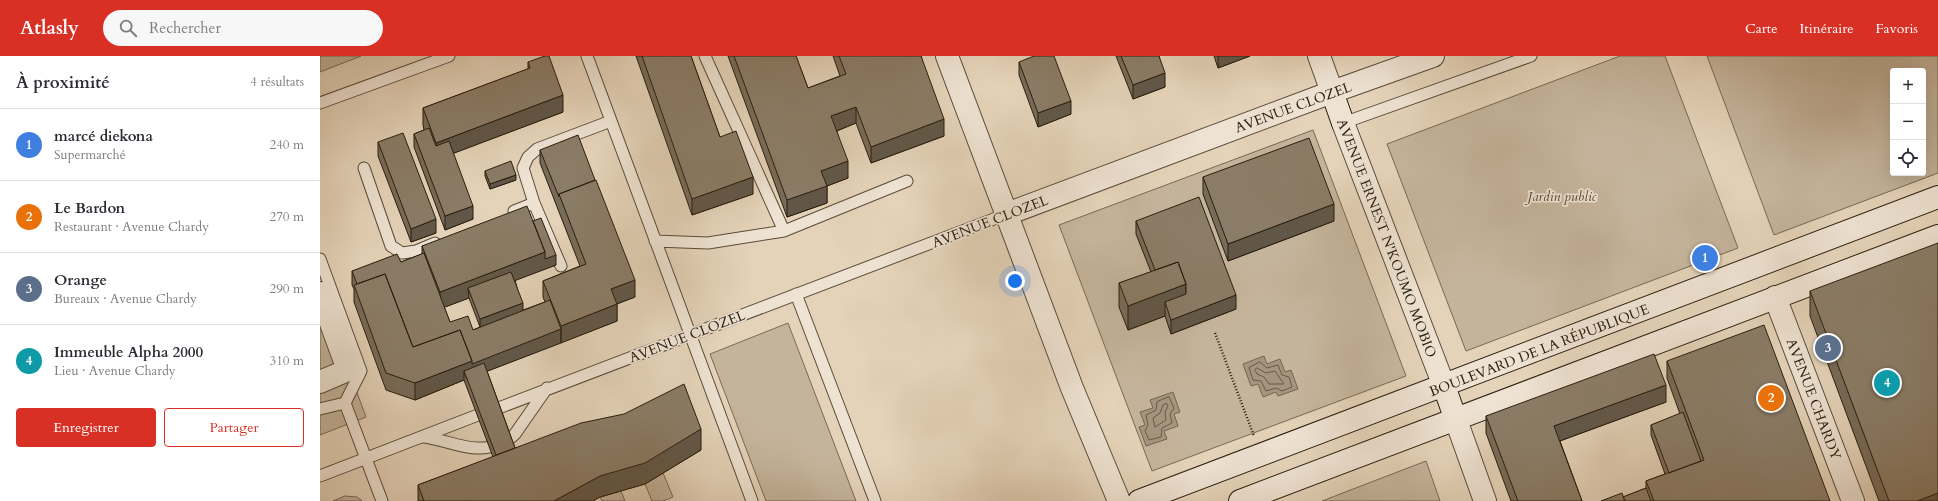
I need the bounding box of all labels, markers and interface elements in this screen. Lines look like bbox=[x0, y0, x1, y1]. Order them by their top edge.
search box bbox=[103, 10, 383, 46]
text: Atlasly bbox=[20, 15, 79, 41]
icon: search bbox=[117, 17, 139, 39]
text: Rechercher bbox=[149, 18, 221, 38]
text: Carte bbox=[1745, 19, 1778, 38]
text: Itinéraire bbox=[1800, 19, 1854, 38]
text: Favoris bbox=[1876, 19, 1918, 38]
map controls bbox=[1890, 68, 1926, 176]
button: + bbox=[1890, 68, 1926, 104]
text: À proximité bbox=[16, 71, 110, 94]
text: 4 résultats bbox=[250, 73, 304, 91]
street label: AVENUE CLOZEL bbox=[1232, 77, 1355, 137]
button: − bbox=[1890, 104, 1926, 140]
street label: AVENUE ERNEST N'KOUMO MOBIO bbox=[1332, 116, 1441, 360]
text: marcé diekona bbox=[54, 126, 153, 146]
text: 1 bbox=[26, 136, 32, 154]
text: 240 m bbox=[270, 136, 304, 154]
button: locate bbox=[1890, 140, 1926, 176]
text: Supermarché bbox=[54, 146, 126, 164]
park label: Jardin public bbox=[1525, 187, 1597, 206]
street label: AVENUE CLOZEL bbox=[929, 190, 1052, 252]
text: Le Bardon bbox=[54, 198, 125, 218]
text: 2 bbox=[26, 208, 32, 226]
text: 270 m bbox=[270, 208, 304, 226]
text: Restaurant · Avenue Chardy bbox=[54, 218, 209, 236]
pin: 1 bbox=[1692, 243, 1718, 273]
text: Orange bbox=[54, 270, 107, 290]
your location bbox=[1005, 271, 1025, 291]
text: 3 bbox=[26, 280, 32, 298]
text: 290 m bbox=[270, 280, 304, 298]
text: Bureaux · Avenue Chardy bbox=[54, 290, 197, 308]
street label: BOULEVARD DE LA RÉPUBLIQUE bbox=[1426, 300, 1652, 401]
street label: AVENUE CLOZEL bbox=[626, 305, 749, 367]
pin: 3 bbox=[1815, 333, 1841, 363]
street label: AVENUE CHARDY bbox=[1782, 336, 1846, 463]
text: Immeuble Alpha 2000 bbox=[54, 342, 203, 362]
text: 4 bbox=[26, 352, 32, 370]
text: 310 m bbox=[270, 352, 304, 370]
text: Lieu · Avenue Chardy bbox=[54, 362, 176, 380]
pin: 4 bbox=[1874, 368, 1900, 398]
pin: 2 bbox=[1758, 383, 1784, 413]
button: Enregistrer bbox=[16, 408, 156, 447]
button: Partager bbox=[164, 408, 304, 447]

